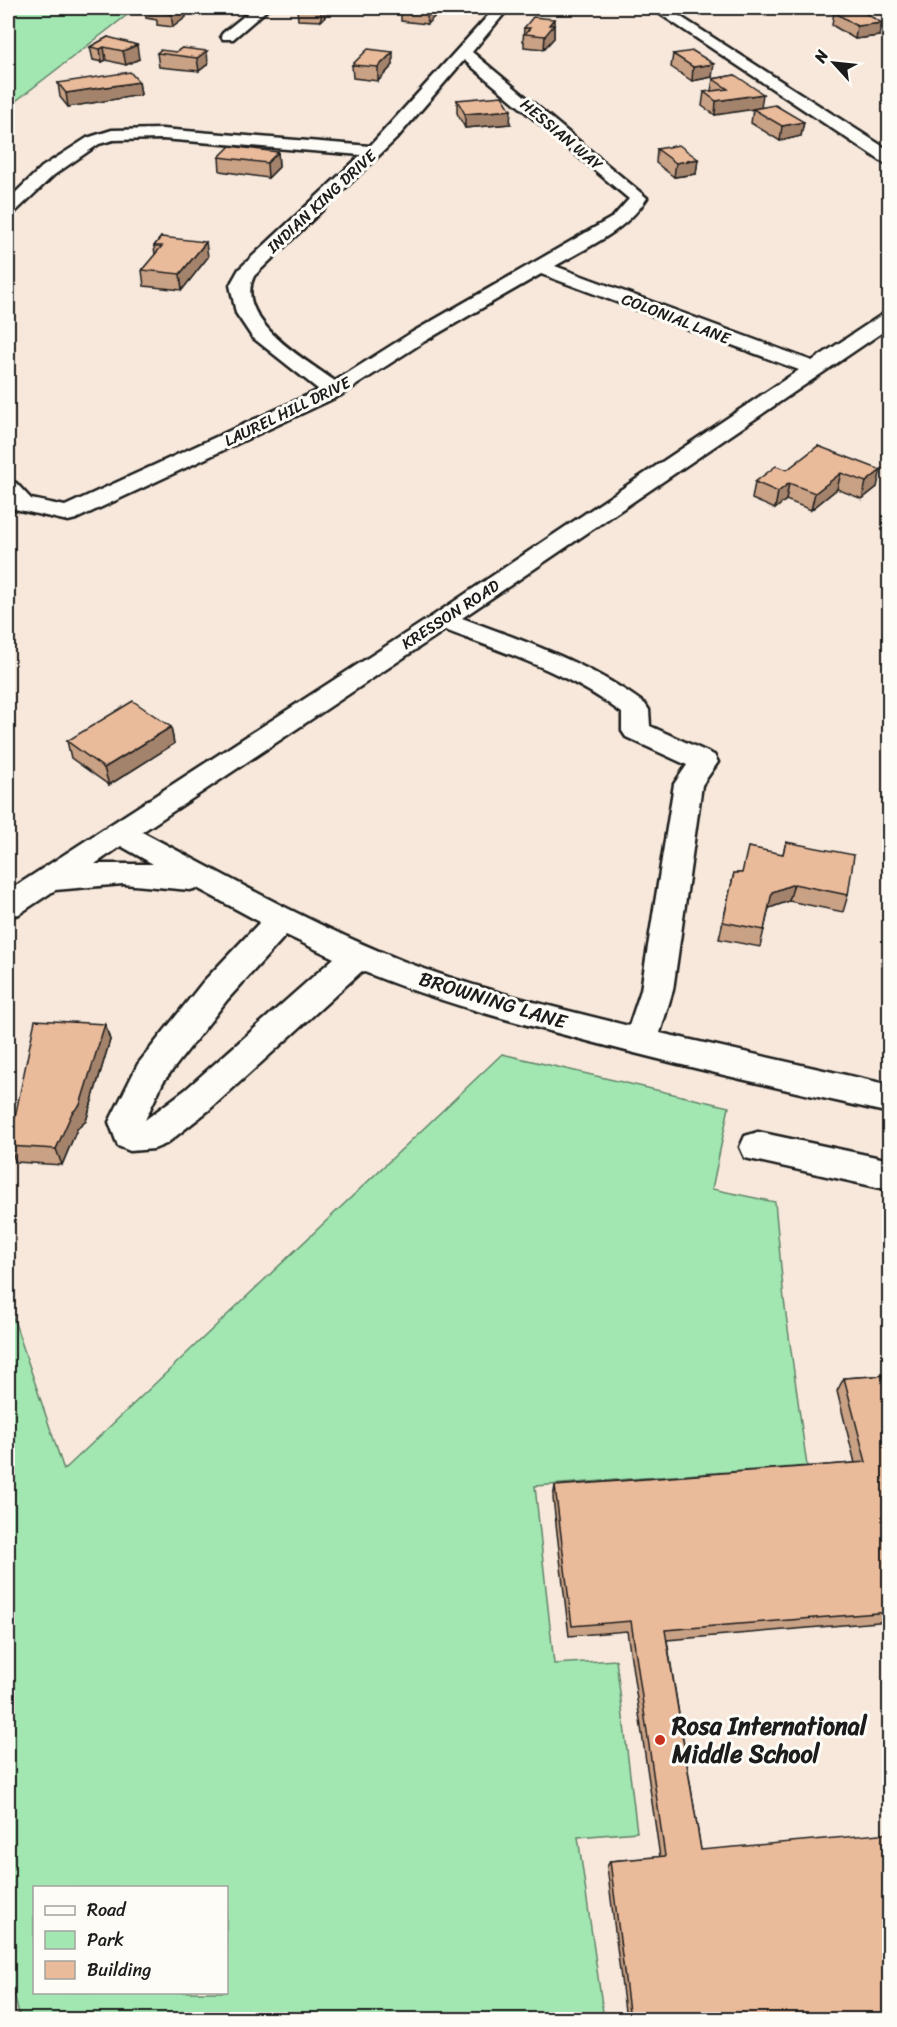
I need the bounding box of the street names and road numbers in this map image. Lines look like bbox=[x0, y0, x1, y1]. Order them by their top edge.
street label: HESSIAN WAY bbox=[514, 91, 610, 178]
street label: INDIAN KING DRIVE bbox=[259, 142, 384, 261]
street label: COLONIAL LANE bbox=[617, 284, 735, 353]
street label: LAUREL HILL DRIVE bbox=[219, 368, 356, 455]
street label: KRESSON ROAD bbox=[395, 571, 506, 657]
street label: BROWNING LANE bbox=[415, 961, 573, 1040]

